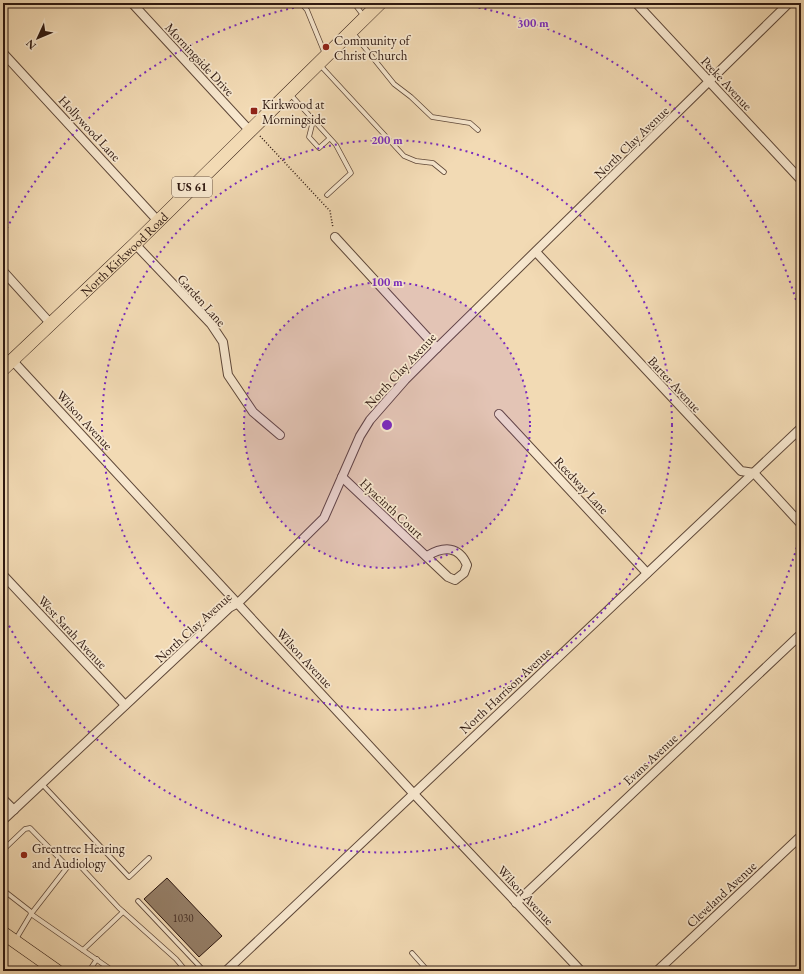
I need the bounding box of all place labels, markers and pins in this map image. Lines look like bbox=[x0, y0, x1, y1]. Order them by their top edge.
place label: Community of Christ Church bbox=[334, 32, 412, 64]
marker: Community of Christ Church bbox=[321, 42, 331, 52]
place label: Kirkwood at Morningside bbox=[262, 96, 326, 128]
marker: Kirkwood at Morningside bbox=[249, 106, 259, 116]
centre of rings bbox=[380, 418, 394, 432]
place label: Greentree Hearing and Audiology bbox=[32, 840, 125, 872]
marker: Greentree Hearing and Audiology bbox=[19, 850, 29, 860]

